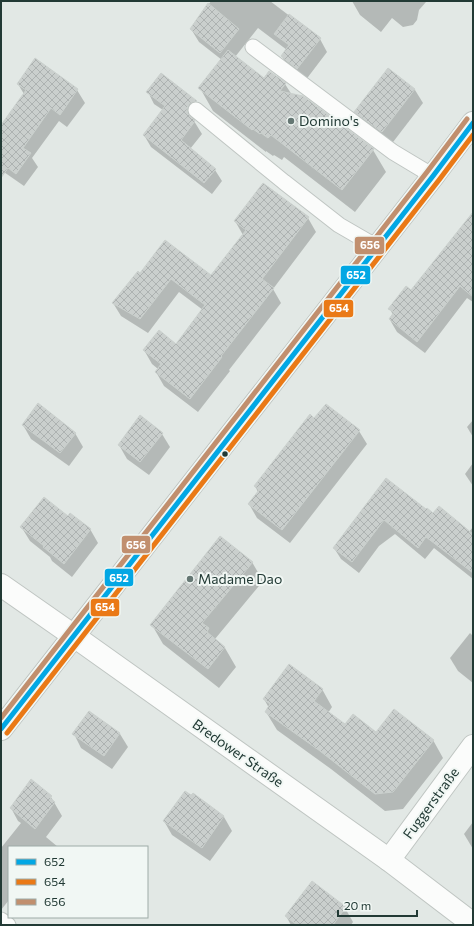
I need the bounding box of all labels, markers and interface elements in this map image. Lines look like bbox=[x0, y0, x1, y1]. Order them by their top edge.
place label: Domino's bbox=[299, 112, 359, 129]
marker: Domino's bbox=[286, 116, 296, 126]
line badge: 656 bbox=[354, 236, 385, 255]
text: 656 bbox=[360, 238, 380, 251]
line badge: 652 bbox=[340, 265, 371, 285]
text: 652 bbox=[346, 268, 366, 281]
line badge: 654 bbox=[323, 299, 354, 318]
text: 654 bbox=[329, 301, 349, 314]
unlabelled marker bbox=[220, 449, 230, 459]
line badge: 656 bbox=[121, 535, 151, 554]
text: 656 bbox=[126, 538, 146, 551]
line badge: 652 bbox=[104, 568, 134, 587]
place label: Madame Dao bbox=[198, 570, 282, 587]
text: 652 bbox=[109, 571, 129, 584]
marker: Madame Dao bbox=[185, 574, 195, 584]
line badge: 654 bbox=[90, 598, 120, 617]
text: 654 bbox=[95, 600, 115, 613]
street label: Bredower Straße bbox=[190, 715, 287, 790]
street label: Fuggerstraße bbox=[399, 764, 462, 842]
legend bbox=[8, 846, 148, 918]
text: 652 bbox=[44, 854, 65, 868]
text: 654 bbox=[44, 874, 65, 888]
scale bar bbox=[338, 892, 417, 918]
text: 656 bbox=[44, 894, 65, 908]
text: 20 m bbox=[344, 898, 371, 912]

